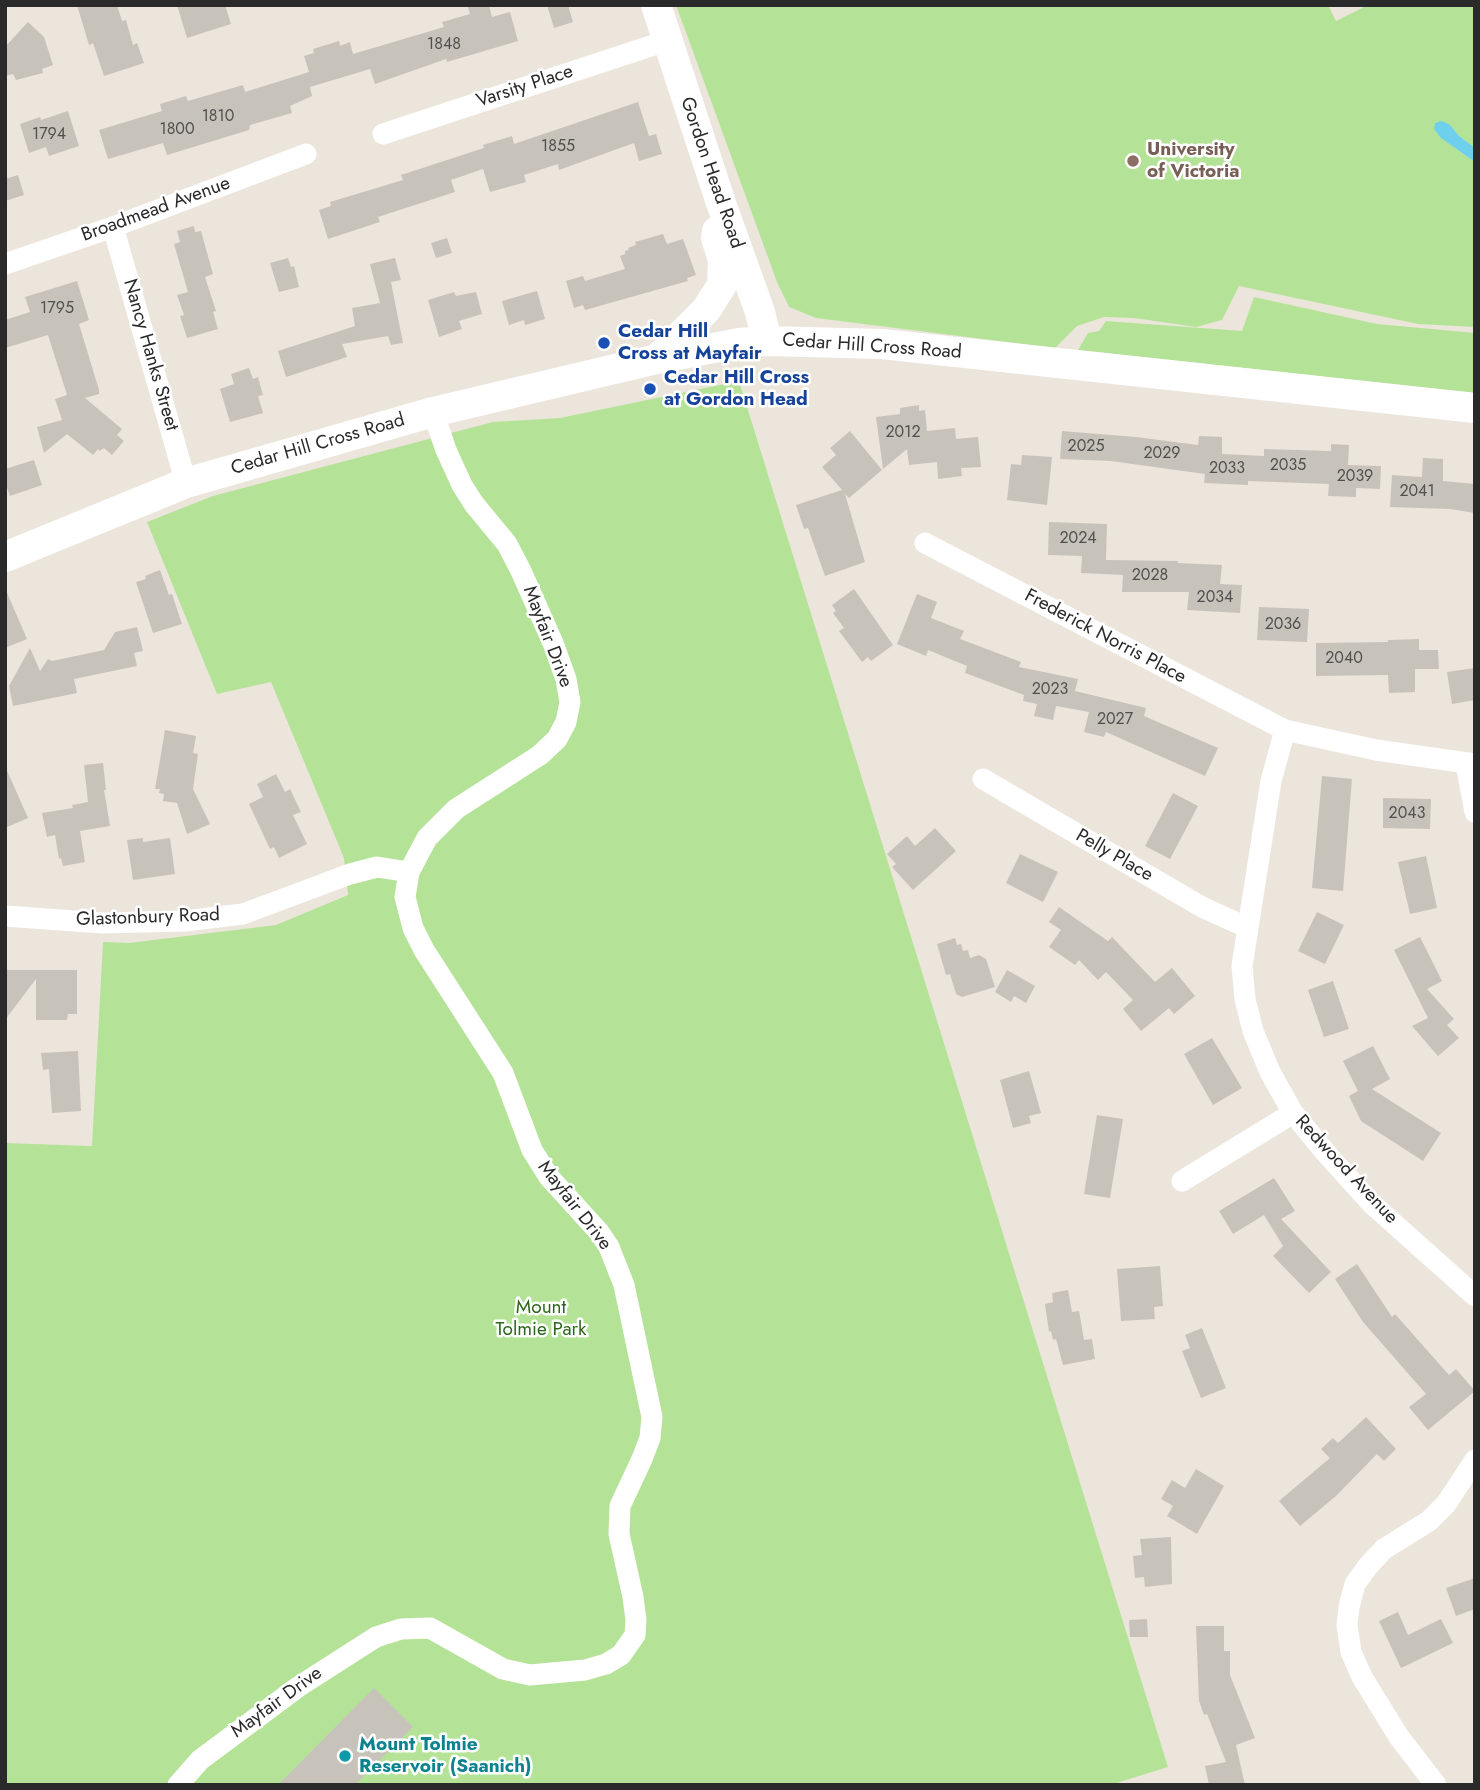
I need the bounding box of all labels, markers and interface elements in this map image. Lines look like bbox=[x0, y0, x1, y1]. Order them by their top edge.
house number: 1848 bbox=[427, 35, 461, 55]
street label: Varsity Place bbox=[474, 61, 576, 113]
street label: Gordon Head Road bbox=[674, 94, 748, 252]
house number: 1810 bbox=[202, 107, 234, 127]
house number: 1800 bbox=[159, 120, 195, 140]
house number: 1794 bbox=[32, 125, 66, 145]
house number: 1855 bbox=[541, 137, 575, 157]
place label: University of Victoria bbox=[1147, 139, 1240, 183]
marker: University of Victoria bbox=[1125, 153, 1141, 169]
street label: Broadmead Avenue bbox=[79, 173, 233, 247]
street label: Nancy Hanks Street bbox=[117, 277, 183, 433]
house number: 1795 bbox=[40, 299, 74, 319]
place label: Cedar Hill Cross at Mayfair bbox=[618, 321, 762, 365]
street label: Cedar Hill Cross Road bbox=[782, 329, 962, 365]
marker: Cedar Hill Cross at Mayfair bbox=[596, 335, 612, 351]
place label: Cedar Hill Cross at Gordon Head bbox=[664, 367, 809, 411]
marker: Cedar Hill Cross at Gordon Head bbox=[642, 381, 658, 397]
street label: Cedar Hill Cross Road bbox=[229, 409, 407, 481]
house number: 2012 bbox=[885, 423, 921, 443]
house number: 2025 bbox=[1068, 437, 1104, 457]
house number: 2029 bbox=[1143, 444, 1181, 464]
house number: 2035 bbox=[1270, 456, 1306, 476]
house number: 2033 bbox=[1209, 459, 1245, 479]
house number: 2039 bbox=[1337, 467, 1373, 487]
house number: 2041 bbox=[1399, 482, 1435, 502]
house number: 2024 bbox=[1059, 529, 1097, 549]
house number: 2028 bbox=[1132, 566, 1168, 586]
street label: Mayfair Drive bbox=[517, 583, 577, 691]
street label: Frederick Norris Place bbox=[1020, 585, 1190, 689]
house number: 2034 bbox=[1197, 588, 1233, 608]
house number: 2036 bbox=[1265, 615, 1301, 635]
house number: 2040 bbox=[1325, 649, 1363, 669]
house number: 2023 bbox=[1032, 680, 1068, 700]
house number: 2027 bbox=[1097, 710, 1133, 730]
house number: 2043 bbox=[1389, 804, 1425, 824]
street label: Pelly Place bbox=[1071, 825, 1157, 887]
street label: Glastonbury Road bbox=[76, 904, 220, 932]
street label: Redwood Avenue bbox=[1290, 1111, 1402, 1229]
street label: Mayfair Drive bbox=[532, 1157, 616, 1255]
park label: Mount Tolmie Park bbox=[496, 1297, 586, 1341]
street label: Mayfair Drive bbox=[227, 1662, 327, 1744]
place label: Mount Tolmie Reservoir (Saanich) bbox=[359, 1734, 531, 1778]
marker: Mount Tolmie Reservoir (Saanich) bbox=[337, 1748, 353, 1764]

